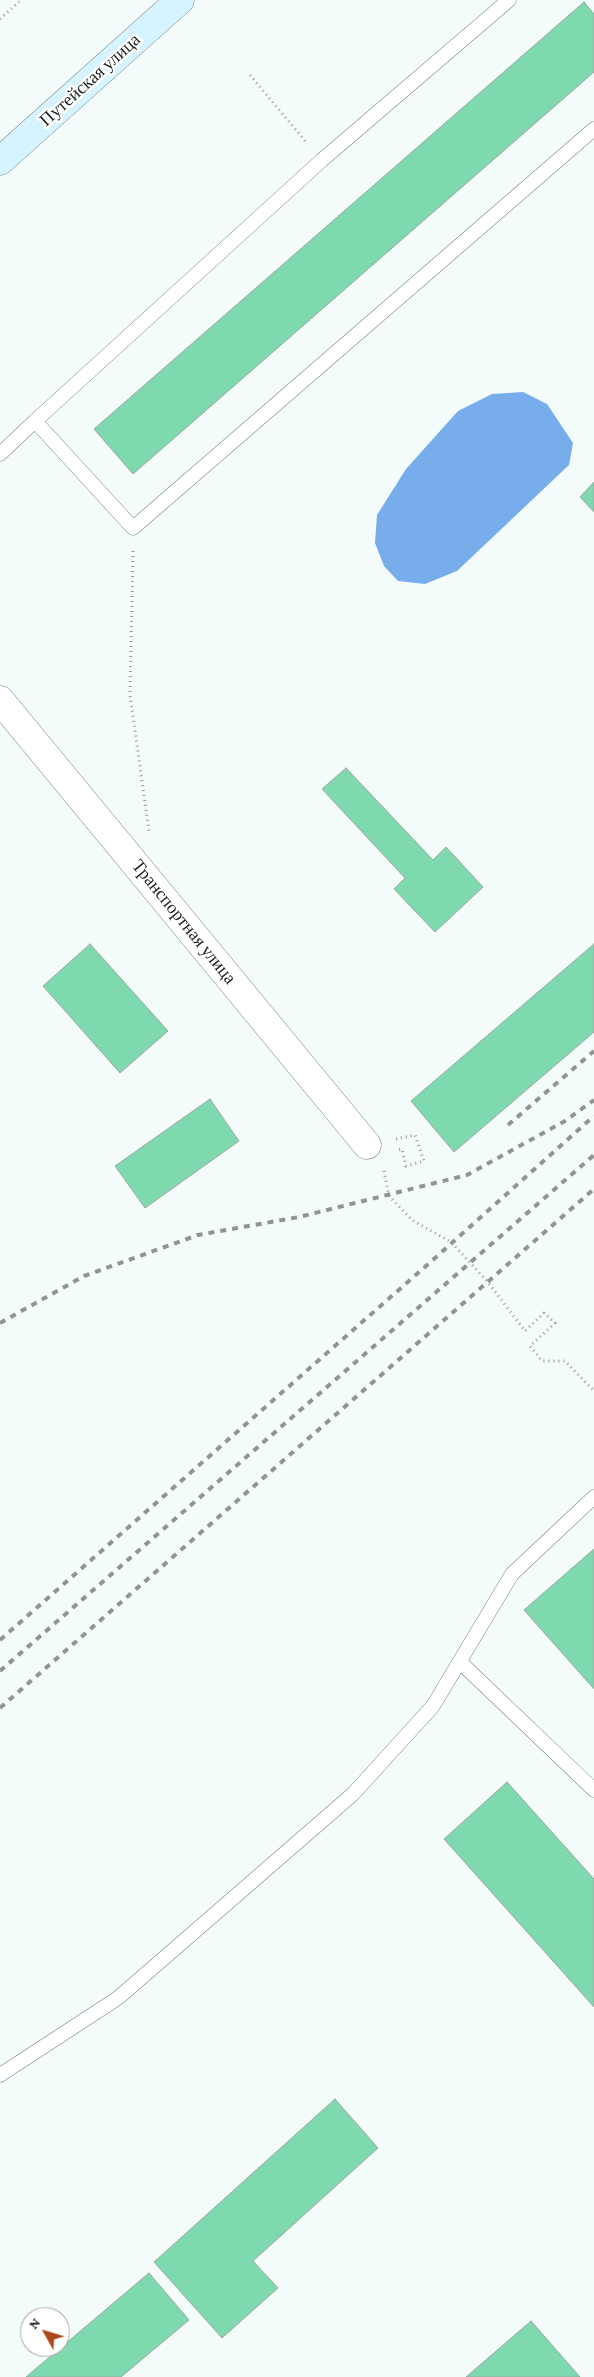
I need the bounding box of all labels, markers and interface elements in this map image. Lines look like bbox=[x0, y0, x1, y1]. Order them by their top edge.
street label: Путейская улица bbox=[35, 29, 145, 131]
street label: Транспортная улица bbox=[127, 855, 241, 989]
north arrow bbox=[20, 2307, 70, 2357]
text: N bbox=[25, 2314, 43, 2332]

